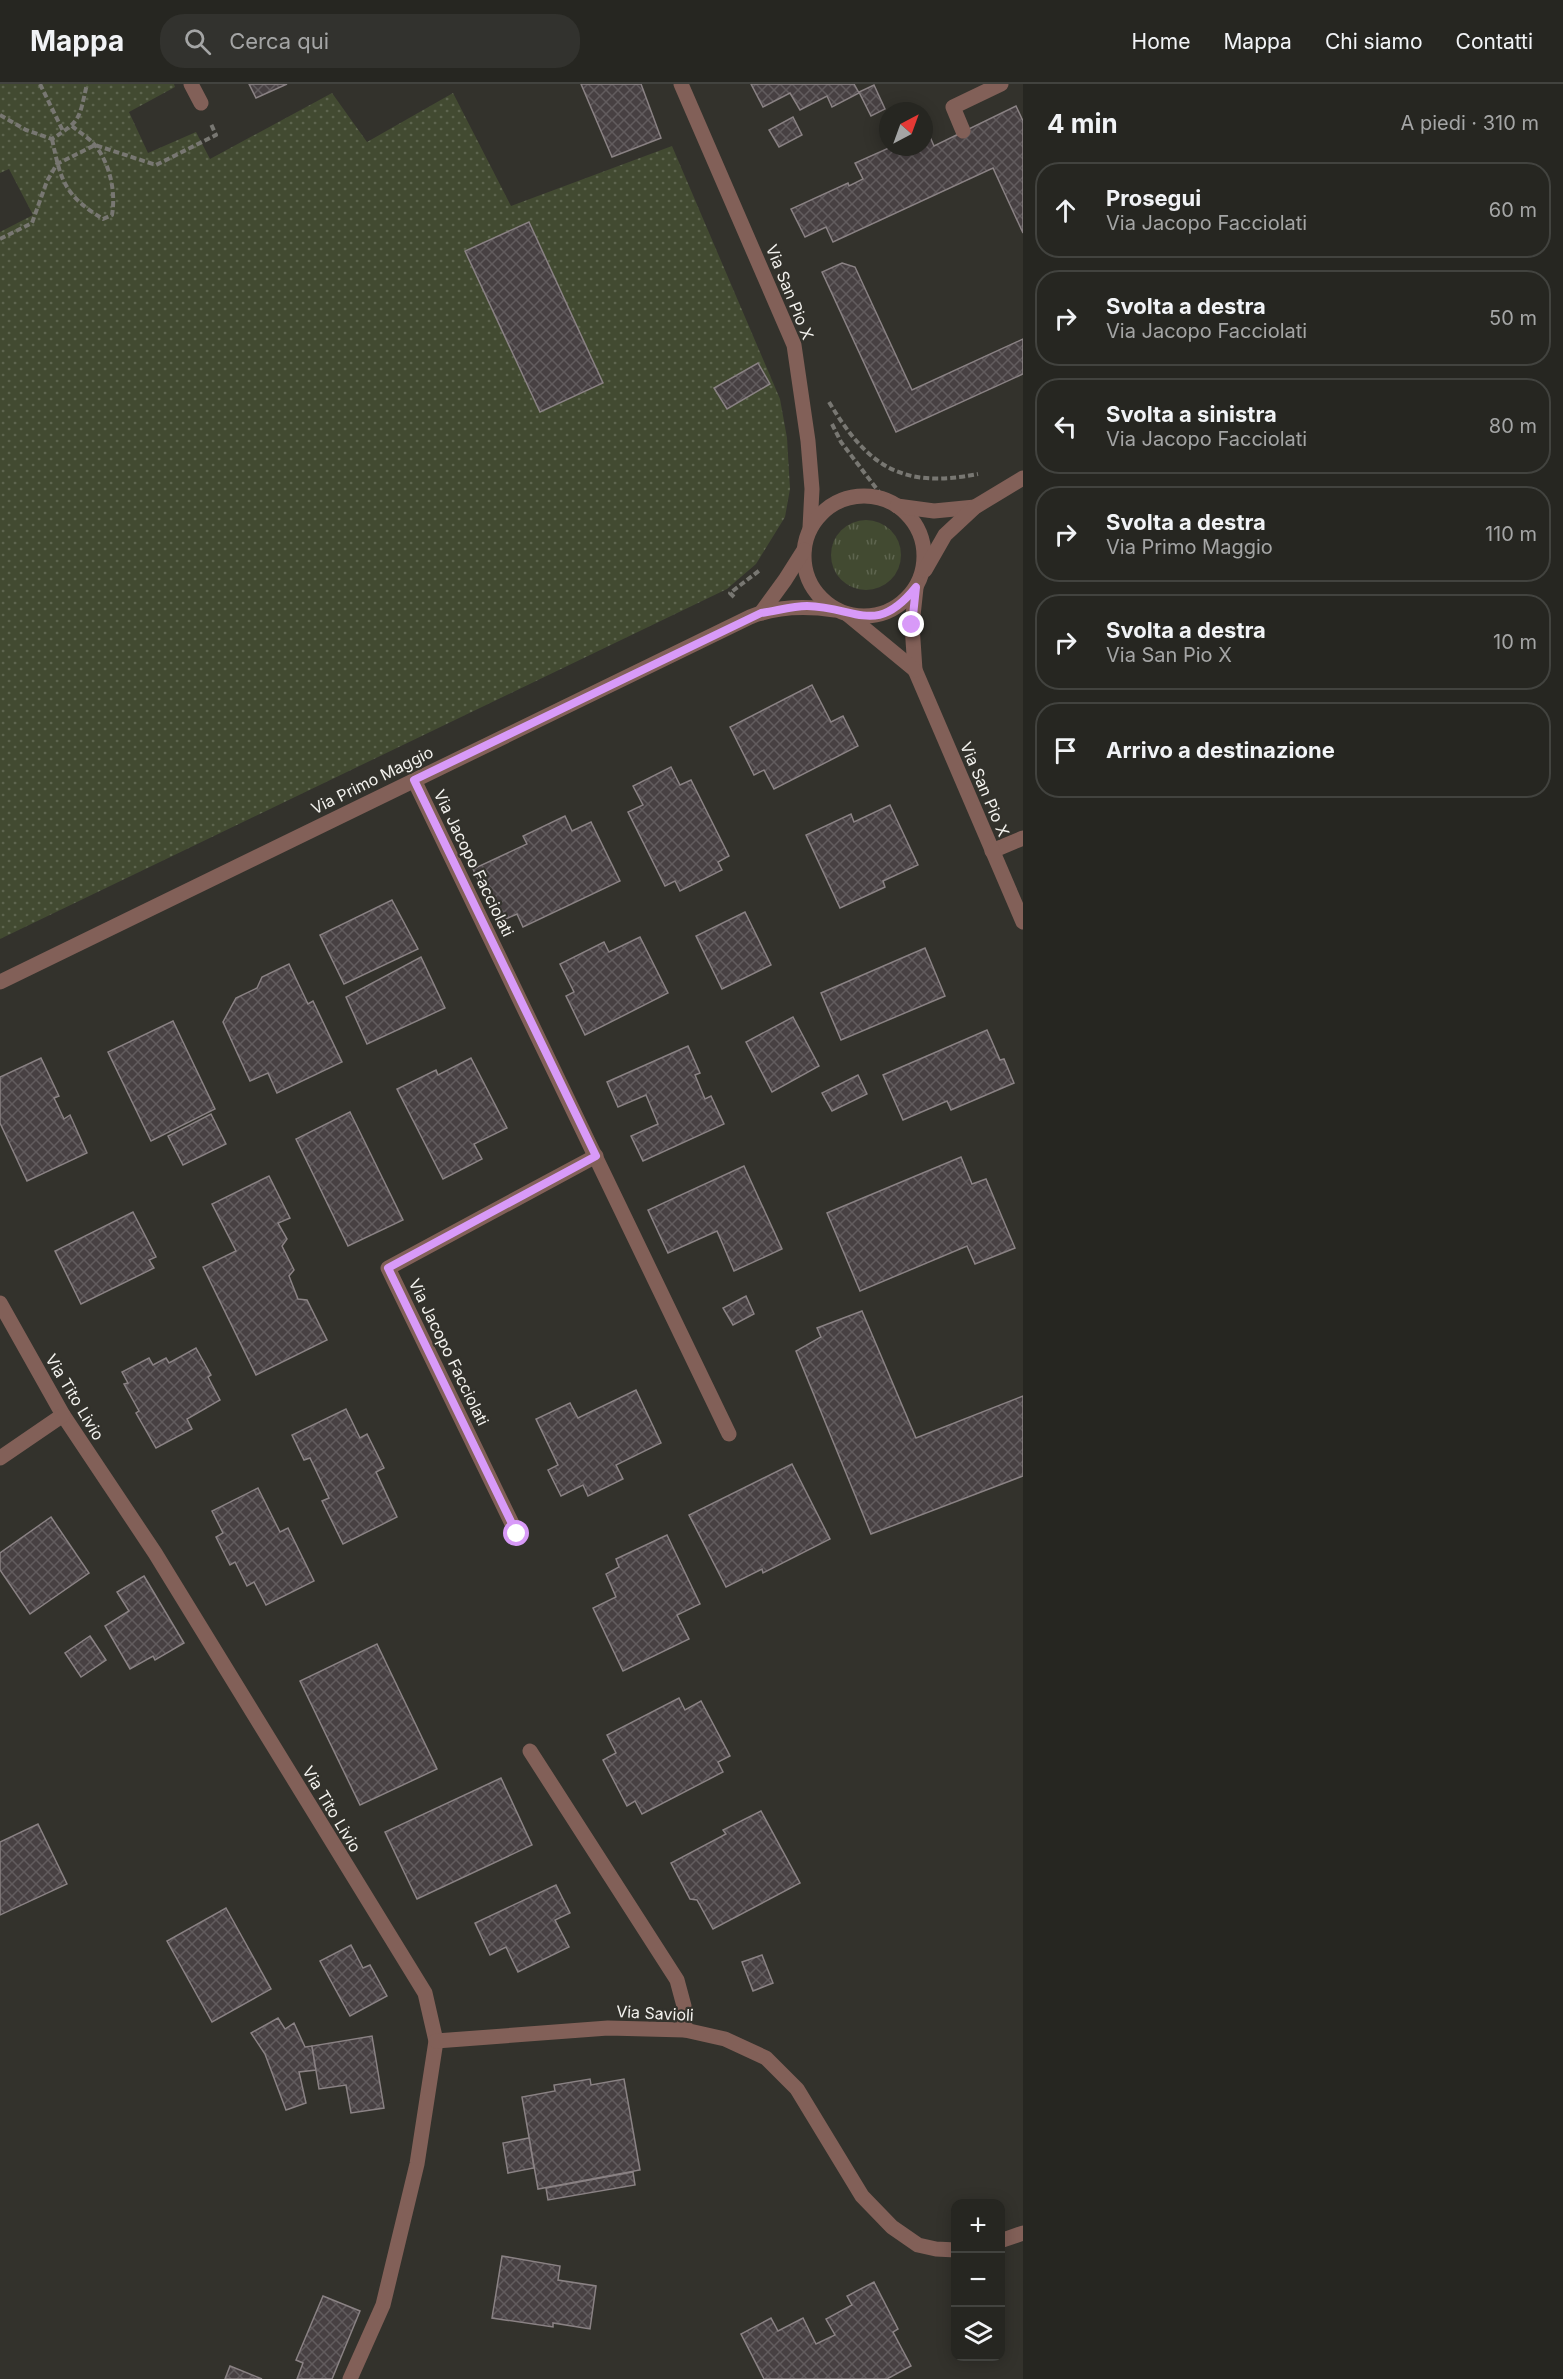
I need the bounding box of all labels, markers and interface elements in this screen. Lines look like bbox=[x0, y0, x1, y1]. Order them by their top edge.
search box bbox=[160, 14, 580, 68]
text: Mappa bbox=[30, 24, 124, 58]
icon: search bbox=[181, 25, 214, 58]
text: Cerca qui bbox=[229, 28, 329, 54]
text: Home bbox=[1132, 29, 1190, 54]
text: Mappa bbox=[1223, 29, 1292, 54]
text: Chi siamo bbox=[1325, 29, 1423, 54]
text: Contatti bbox=[1456, 29, 1533, 54]
north arrow bbox=[879, 102, 933, 156]
text: 4 min bbox=[1047, 108, 1118, 139]
text: A piedi · 310 m bbox=[1400, 111, 1539, 135]
text: Prosegui bbox=[1106, 185, 1201, 211]
icon: ahead bbox=[1049, 194, 1082, 227]
text: 60 m bbox=[1489, 198, 1537, 222]
text: Via Jacopo Facciolati bbox=[1106, 211, 1307, 235]
street label: Via San Pio X bbox=[762, 242, 818, 343]
text: Svolta a destra bbox=[1106, 293, 1266, 319]
icon: right bbox=[1049, 302, 1082, 335]
text: 50 m bbox=[1489, 306, 1537, 330]
text: Via Jacopo Facciolati bbox=[1106, 319, 1307, 343]
text: Svolta a sinistra bbox=[1106, 401, 1277, 427]
icon: left bbox=[1049, 410, 1082, 443]
text: 80 m bbox=[1489, 414, 1537, 438]
text: Via Jacopo Facciolati bbox=[1106, 427, 1307, 451]
text: Svolta a destra bbox=[1106, 509, 1266, 535]
icon: right bbox=[1049, 518, 1082, 551]
text: 110 m bbox=[1485, 522, 1537, 546]
text: Via Primo Maggio bbox=[1106, 535, 1273, 559]
route end bbox=[898, 611, 924, 637]
text: Svolta a destra bbox=[1106, 617, 1266, 643]
icon: right bbox=[1049, 626, 1082, 659]
text: 10 m bbox=[1493, 630, 1537, 654]
text: Via San Pio X bbox=[1106, 643, 1232, 667]
icon: arrive bbox=[1049, 734, 1082, 767]
text: Arrivo a destinazione bbox=[1106, 737, 1335, 763]
street label: Via San Pio X bbox=[956, 739, 1014, 839]
street label: Via Primo Maggio bbox=[308, 742, 436, 818]
street label: Via Jacopo Facciolati bbox=[430, 786, 518, 940]
street label: Via Jacopo Facciolati bbox=[405, 1275, 493, 1429]
street label: Via Tito Livio bbox=[41, 1350, 109, 1444]
route start bbox=[503, 1520, 529, 1546]
street label: Via Tito Livio bbox=[298, 1762, 366, 1856]
street label: Via Savioli bbox=[616, 2001, 694, 2025]
map controls bbox=[951, 2199, 1005, 2361]
button: + bbox=[951, 2199, 1005, 2253]
button: − bbox=[951, 2253, 1005, 2307]
button: layers bbox=[951, 2307, 1005, 2361]

